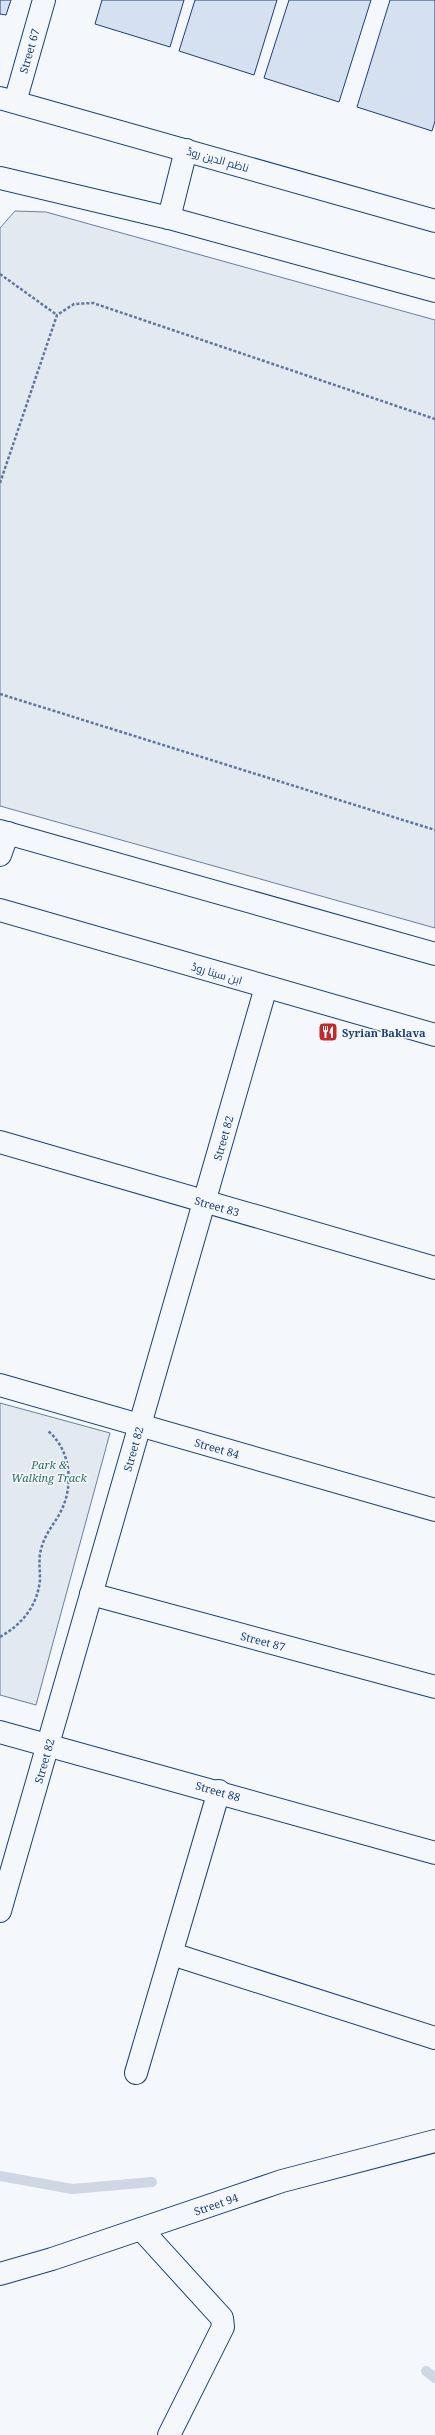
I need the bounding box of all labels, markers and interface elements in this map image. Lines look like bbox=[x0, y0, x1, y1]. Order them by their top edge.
street label: Street 67 bbox=[15, 27, 43, 75]
street label: ناظم الدین روڈ bbox=[185, 143, 251, 176]
street label: ابن سینا روڈ bbox=[190, 959, 244, 987]
restaurant icon: Syrian Baklava bbox=[317, 1021, 339, 1043]
place label: Syrian Baklava bbox=[342, 1025, 426, 1040]
street label: Street 82 bbox=[209, 1114, 237, 1162]
street label: Street 83 bbox=[193, 1192, 241, 1220]
street label: Street 82 bbox=[119, 1425, 147, 1473]
street label: Street 84 bbox=[193, 1434, 241, 1462]
park label: Park & Walking Track bbox=[11, 1457, 87, 1485]
street label: Street 87 bbox=[239, 1628, 287, 1654]
street label: Street 82 bbox=[30, 1737, 58, 1785]
street label: Street 88 bbox=[194, 1777, 242, 1805]
street label: Street 94 bbox=[192, 2189, 240, 2219]

